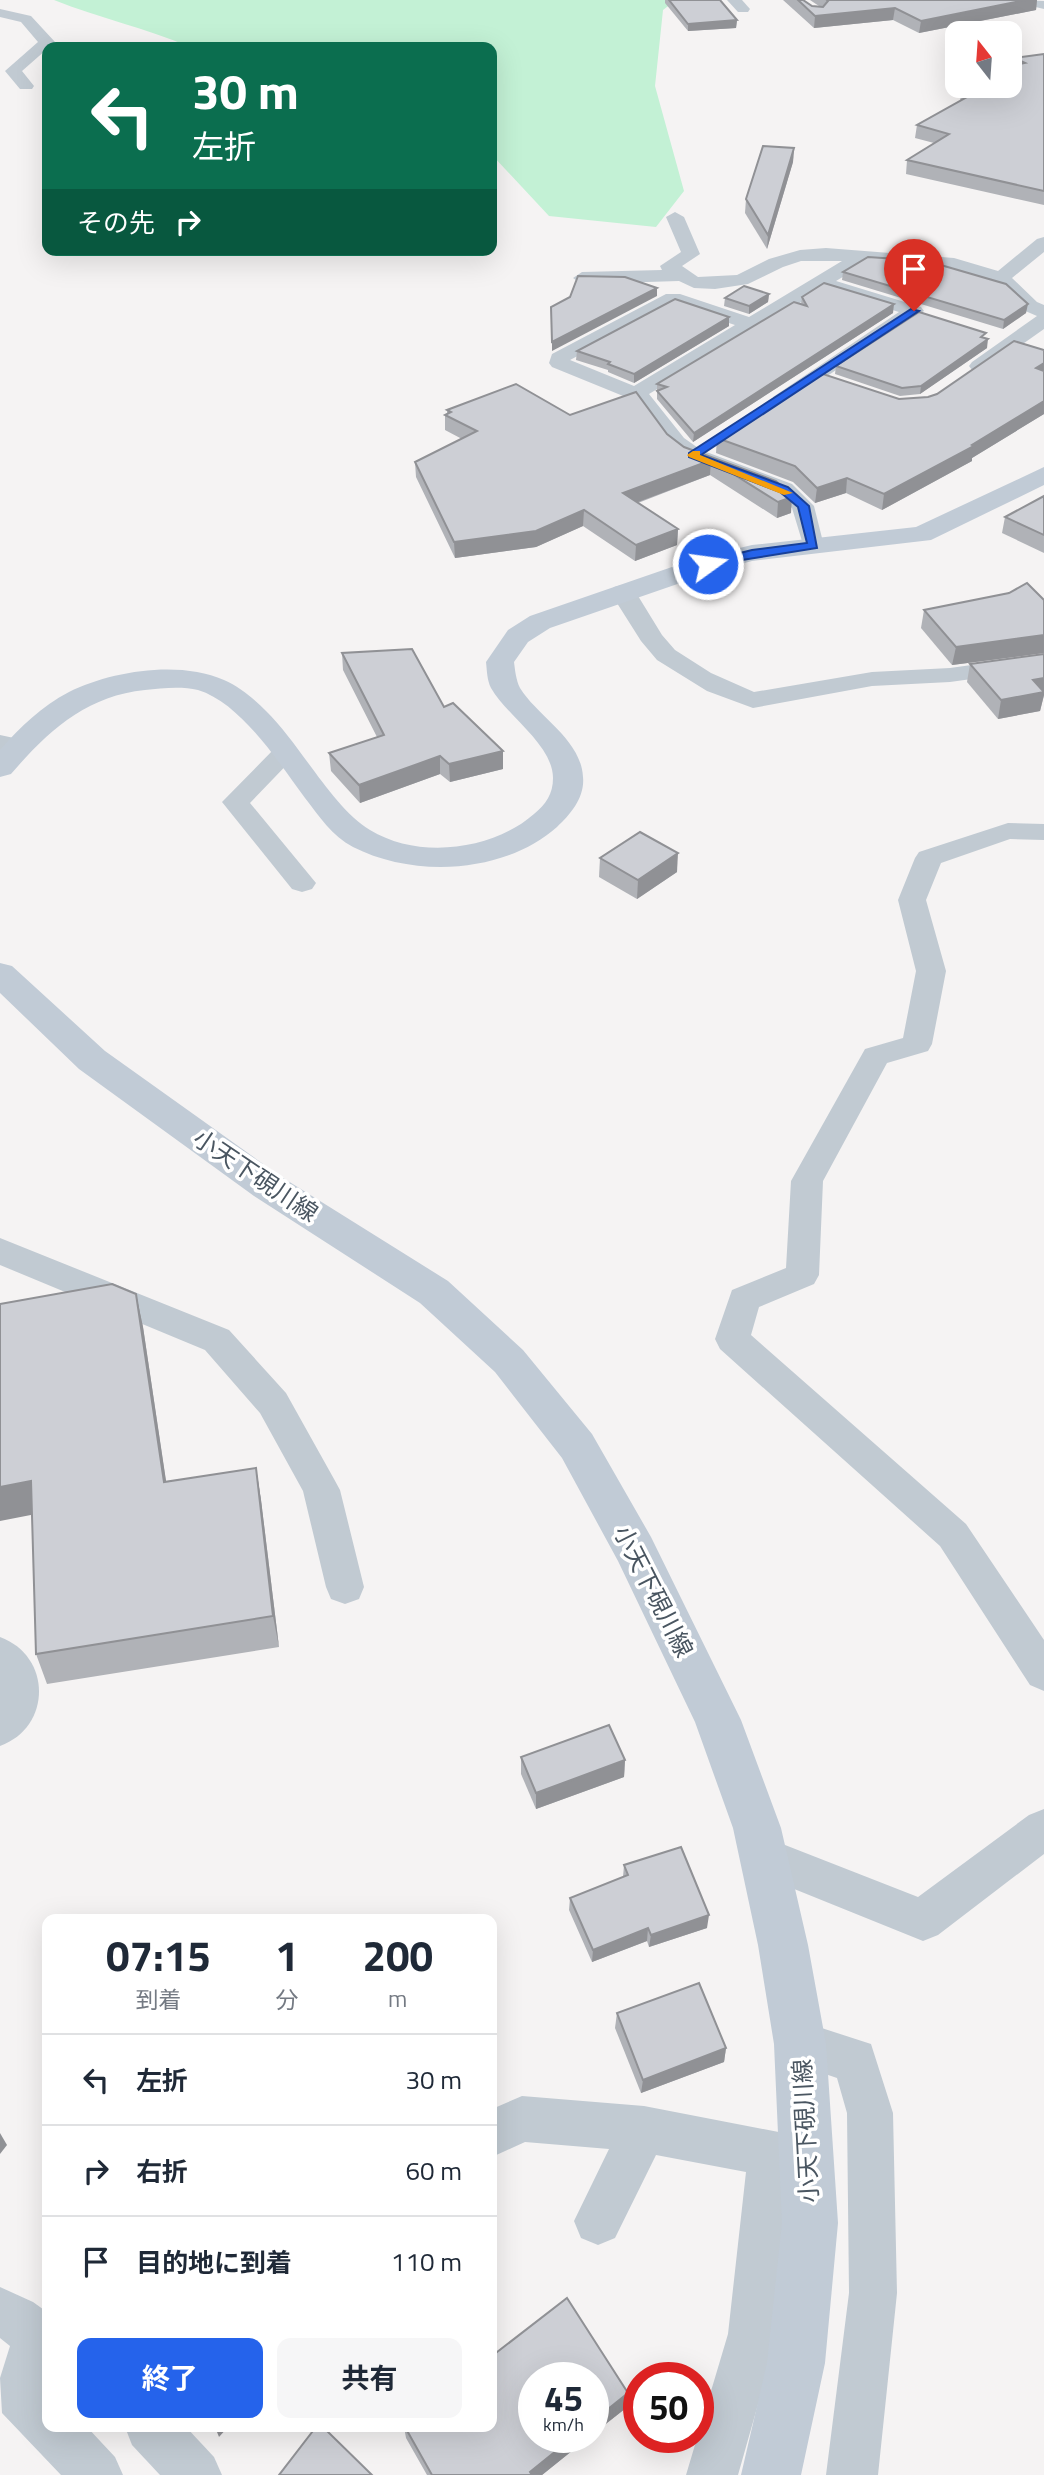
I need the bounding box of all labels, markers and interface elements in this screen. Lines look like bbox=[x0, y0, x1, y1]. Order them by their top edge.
north arrow bbox=[945, 21, 1022, 98]
map controls bbox=[945, 21, 1022, 98]
text: 30 m bbox=[192, 53, 299, 128]
icon: left bbox=[77, 70, 168, 161]
text: 左折 bbox=[192, 122, 256, 170]
text: その先 bbox=[77, 203, 155, 242]
icon: right bbox=[169, 203, 207, 241]
pin bbox=[884, 239, 944, 311]
icon: arrive bbox=[895, 250, 933, 288]
position arrow bbox=[671, 527, 745, 601]
street label: 小天下硯川線 bbox=[186, 1120, 326, 1230]
street label: 小天下硯川線 bbox=[605, 1519, 703, 1663]
text: 07:15 bbox=[106, 1923, 211, 1987]
text: 1 bbox=[275, 1923, 298, 1987]
text: 200 bbox=[362, 1923, 433, 1987]
text: m bbox=[388, 1981, 407, 2016]
text: 到着 bbox=[135, 1982, 181, 2017]
text: 分 bbox=[275, 1982, 298, 2017]
street label: 小天下硯川線 bbox=[783, 2058, 827, 2204]
text: 30 m bbox=[405, 2060, 462, 2099]
icon: left bbox=[77, 2061, 115, 2099]
text: 左折 bbox=[136, 2061, 188, 2100]
text: 60 m bbox=[405, 2151, 462, 2190]
icon: right bbox=[77, 2152, 115, 2190]
text: 右折 bbox=[136, 2152, 188, 2191]
text: 110 m bbox=[391, 2242, 462, 2281]
icon: arrive bbox=[77, 2243, 115, 2281]
text: 目的地に到着 bbox=[136, 2243, 292, 2282]
button: 終了 bbox=[77, 2338, 263, 2418]
button: 共有 bbox=[277, 2338, 462, 2418]
speed limit sign: 50 bbox=[623, 2362, 714, 2453]
text: 45 bbox=[544, 2371, 583, 2425]
text: km/h bbox=[543, 2411, 584, 2438]

